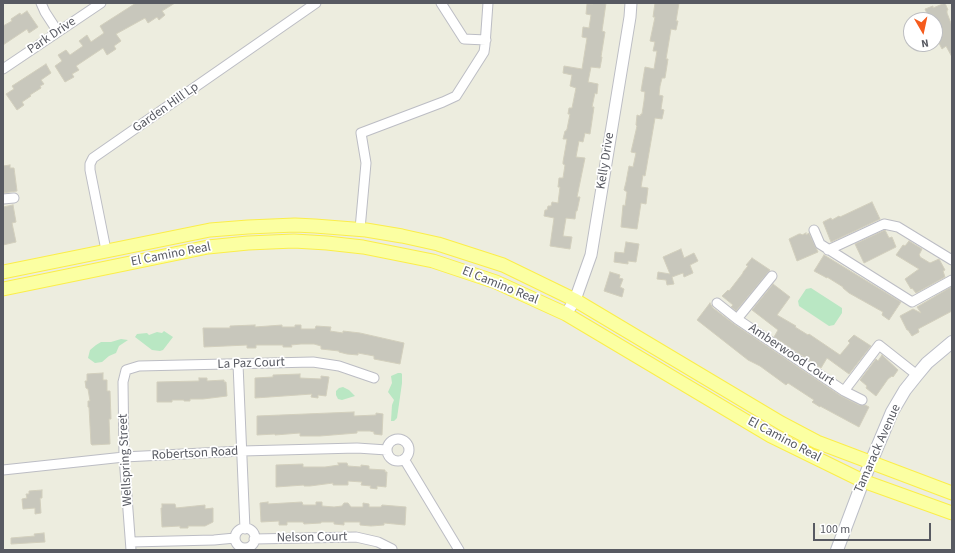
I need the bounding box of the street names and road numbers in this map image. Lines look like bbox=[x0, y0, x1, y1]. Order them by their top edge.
street label: Park Drive bbox=[25, 14, 79, 58]
street label: Garden Hill Lp bbox=[130, 80, 202, 136]
street label: Kelly Drive bbox=[594, 131, 618, 191]
street label: El Camino Real bbox=[130, 240, 212, 270]
street label: El Camino Real bbox=[460, 264, 540, 308]
street label: Amberwood Court bbox=[745, 321, 837, 389]
street label: La Paz Court bbox=[217, 355, 285, 373]
street label: Tamarack Avenue bbox=[851, 402, 905, 496]
street label: Wellspring Street bbox=[116, 413, 136, 507]
street label: El Camino Real bbox=[745, 414, 823, 466]
street label: Robertson Road bbox=[151, 444, 239, 464]
street label: Nelson Court bbox=[276, 530, 348, 546]

